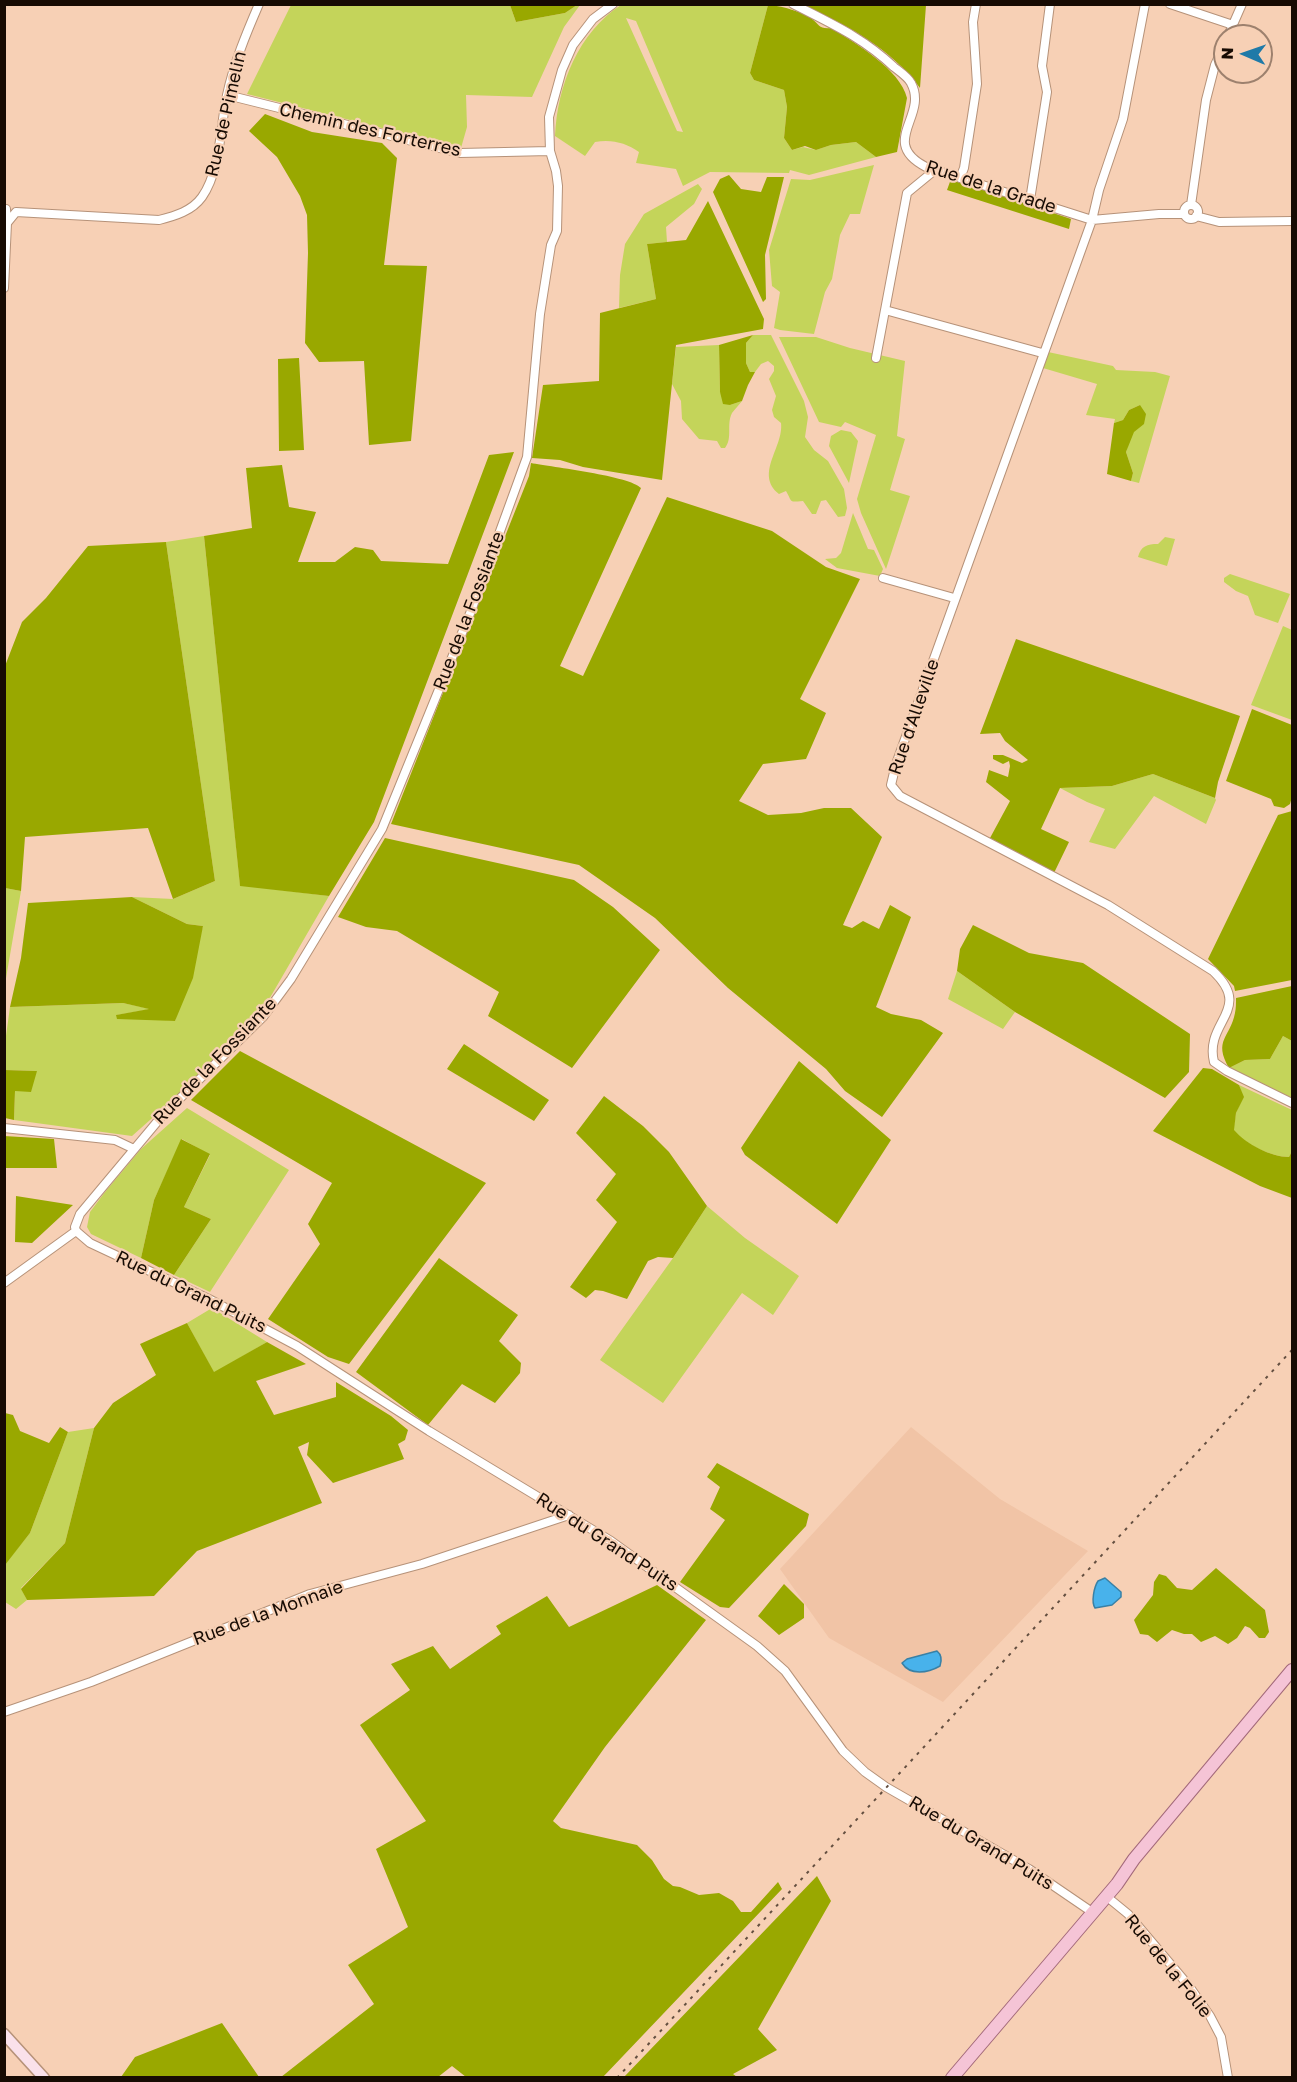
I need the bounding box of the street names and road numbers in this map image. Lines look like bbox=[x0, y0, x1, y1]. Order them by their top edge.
street label: Rue de Pimelin bbox=[201, 49, 251, 179]
street label: Chemin des Forterres bbox=[277, 99, 463, 161]
street label: Rue de la Grade bbox=[923, 156, 1059, 218]
street label: Rue de la Fossiante bbox=[429, 529, 509, 693]
street label: Rue d'Alleville bbox=[884, 656, 944, 778]
street label: Rue de la Fossiante bbox=[149, 993, 281, 1129]
street label: Rue du Grand Puits bbox=[112, 1246, 270, 1338]
street label: Rue du Grand Puits bbox=[532, 1488, 682, 1596]
street label: Rue de la Monnaie bbox=[190, 1576, 346, 1650]
street label: Rue du Grand Puits bbox=[905, 1791, 1057, 1895]
street label: Rue de la Folie bbox=[1120, 1910, 1216, 2022]

